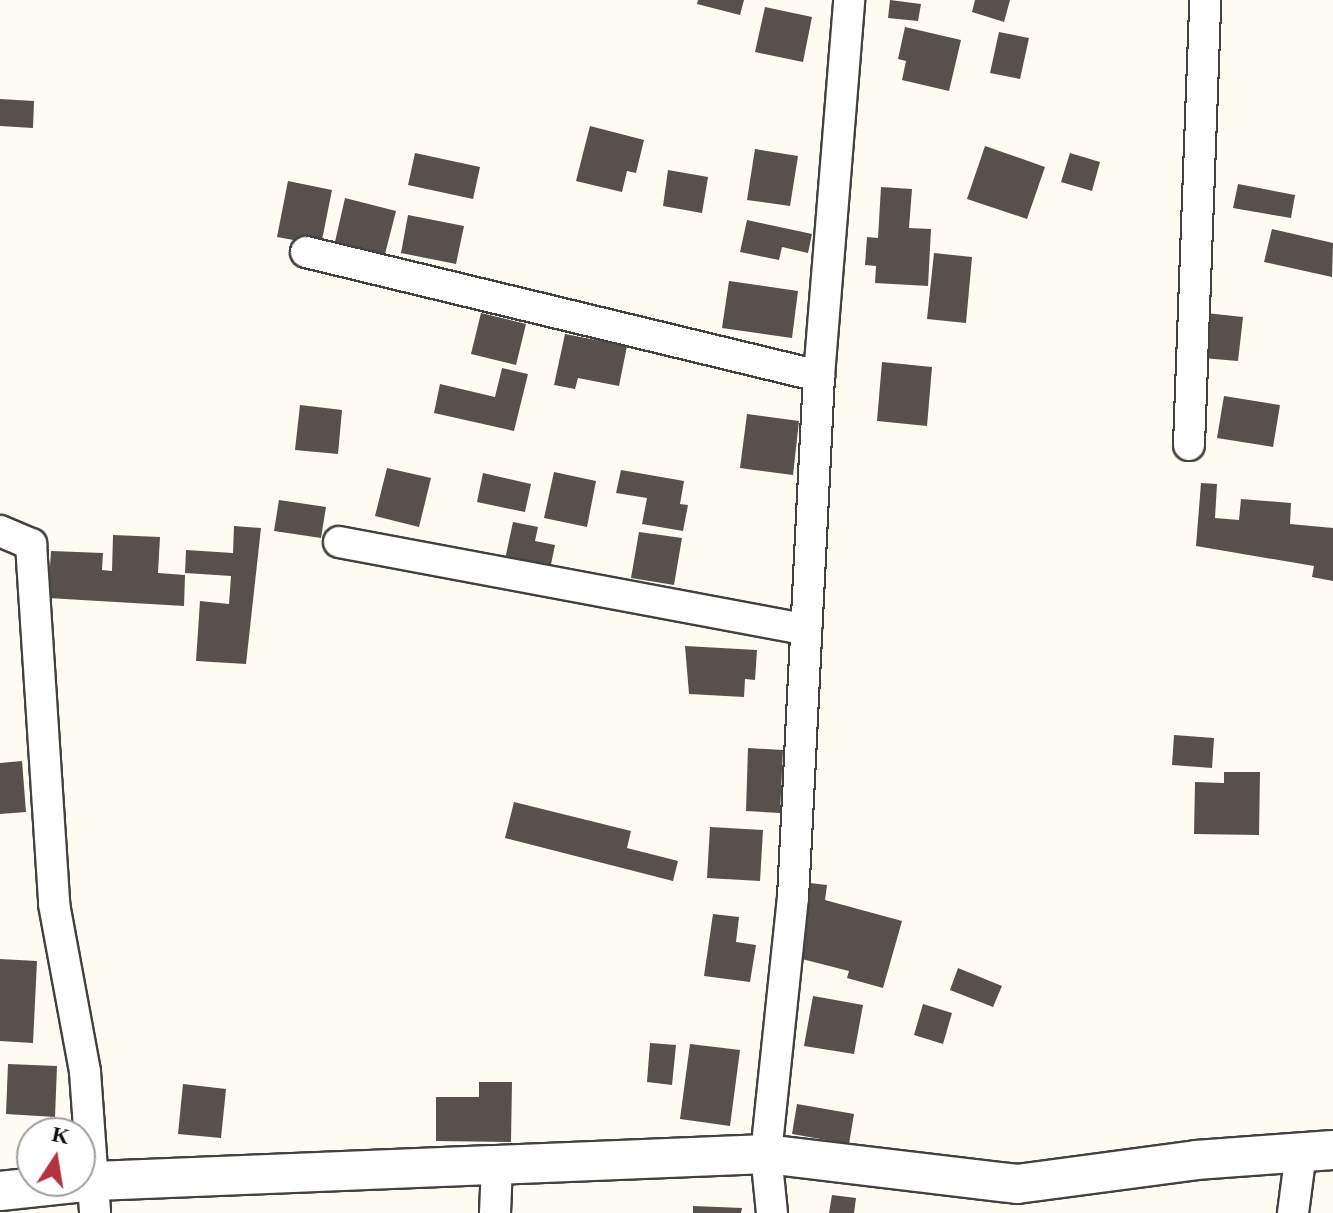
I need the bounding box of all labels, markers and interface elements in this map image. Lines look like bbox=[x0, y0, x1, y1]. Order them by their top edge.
north arrow bbox=[16, 1117, 96, 1197]
text: K bbox=[50, 1121, 72, 1149]

